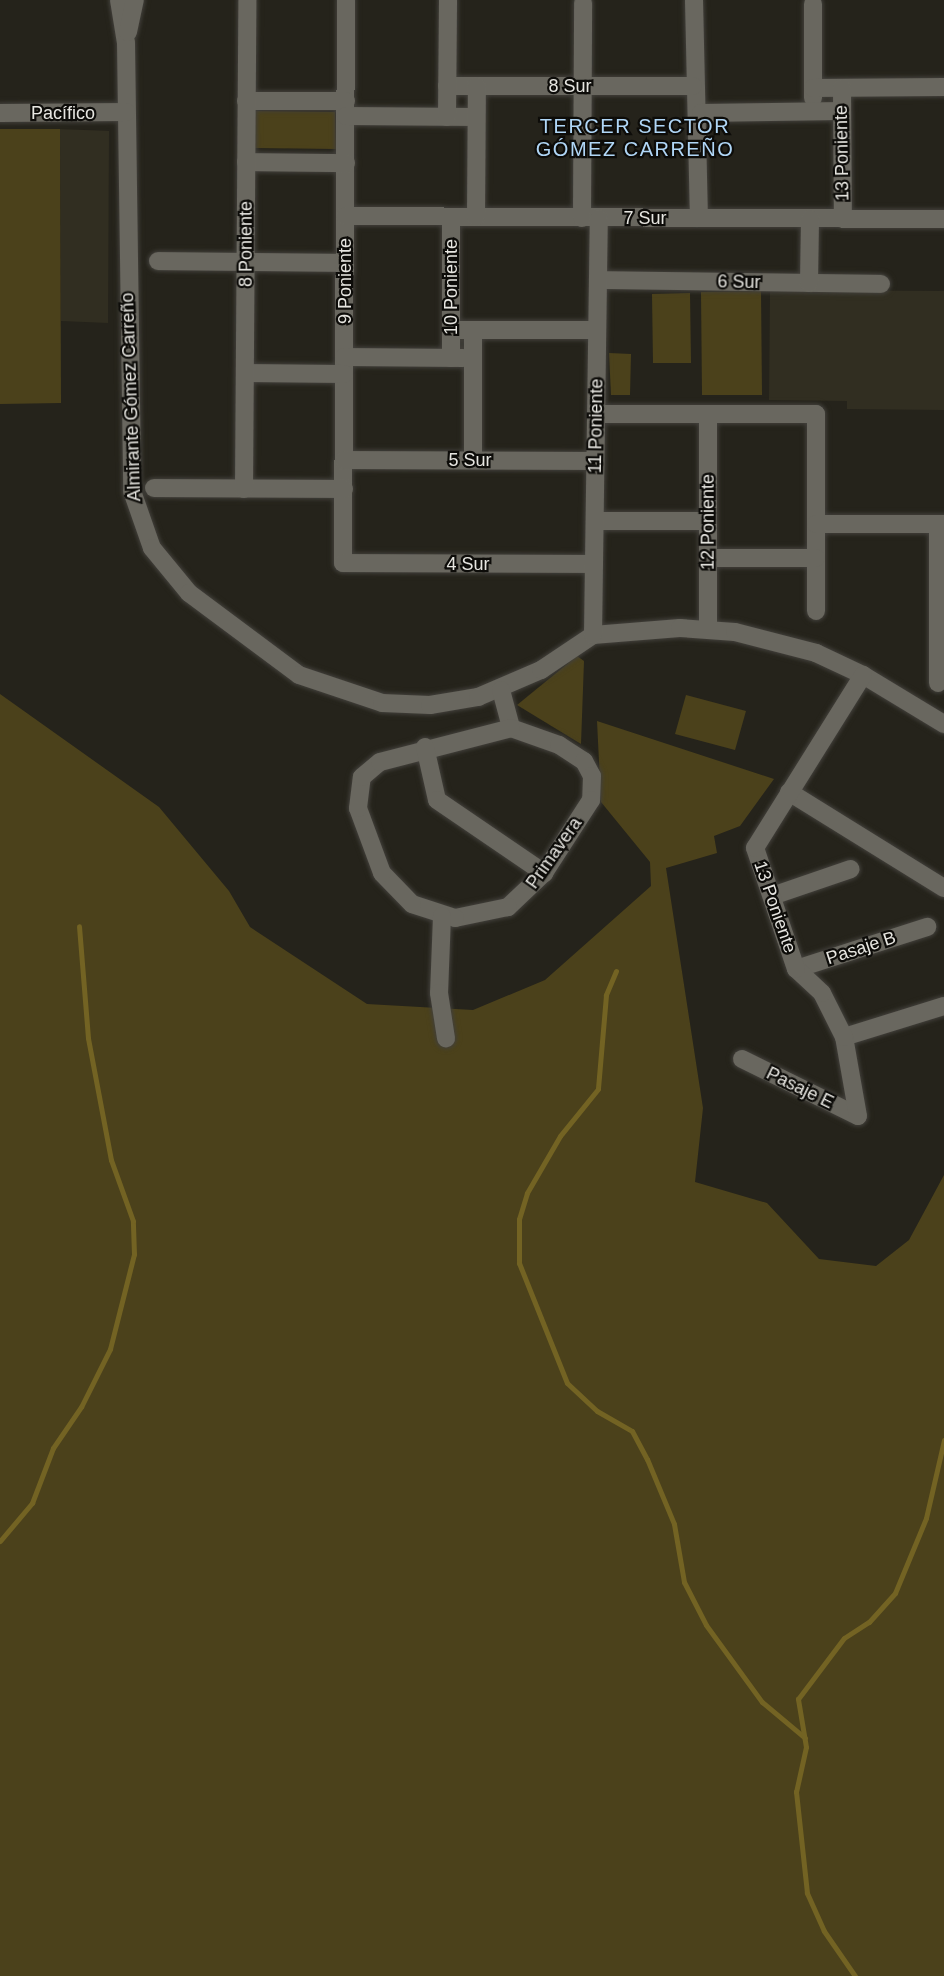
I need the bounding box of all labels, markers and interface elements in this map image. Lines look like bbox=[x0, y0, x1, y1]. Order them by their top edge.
street label: 8 Sur bbox=[548, 75, 592, 97]
street label: Pacífico bbox=[31, 102, 95, 124]
street label: 13 Poniente bbox=[830, 105, 854, 201]
district label: TERCER SECTOR GÓMEZ CARREÑO bbox=[536, 115, 734, 162]
street label: 8 Poniente bbox=[235, 201, 257, 287]
street label: 7 Sur bbox=[623, 207, 667, 229]
street label: 9 Poniente bbox=[334, 238, 356, 324]
street label: 10 Poniente bbox=[440, 239, 462, 335]
street label: 6 Sur bbox=[717, 271, 761, 293]
street label: Almirante Gómez Carreño bbox=[117, 292, 145, 502]
street label: 11 Poniente bbox=[584, 378, 608, 474]
street label: 5 Sur bbox=[448, 449, 492, 471]
street label: 12 Poniente bbox=[697, 474, 719, 570]
street label: 4 Sur bbox=[446, 553, 490, 575]
street label: Primavera bbox=[522, 813, 586, 893]
street label: 13 Poniente bbox=[749, 858, 801, 956]
street label: Pasaje B bbox=[823, 927, 899, 969]
street label: Pasaje E bbox=[763, 1063, 837, 1113]

